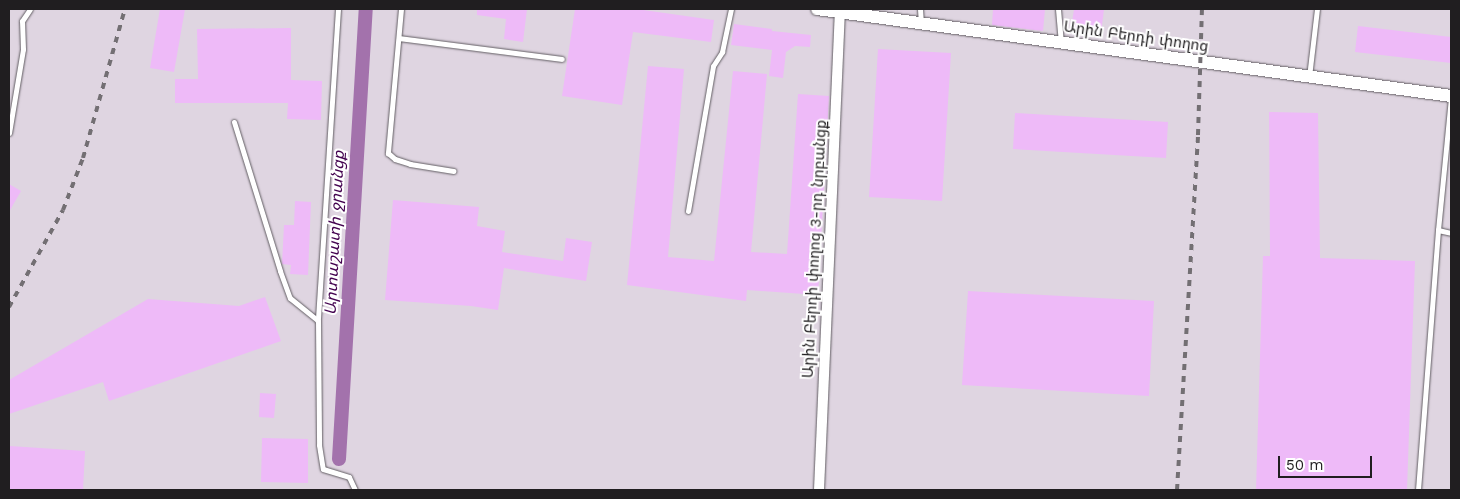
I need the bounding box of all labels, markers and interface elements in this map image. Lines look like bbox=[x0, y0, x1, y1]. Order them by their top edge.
street label: Արին Բերդի փողոց bbox=[1062, 18, 1210, 56]
street label: Արին Բերդի փողոց 3-րդ նրբանցք bbox=[799, 119, 831, 379]
water label: Արտաշատի ջրանցք bbox=[321, 150, 349, 316]
scale bar bbox=[1280, 446, 1374, 478]
text: 50 m bbox=[1286, 456, 1323, 474]

